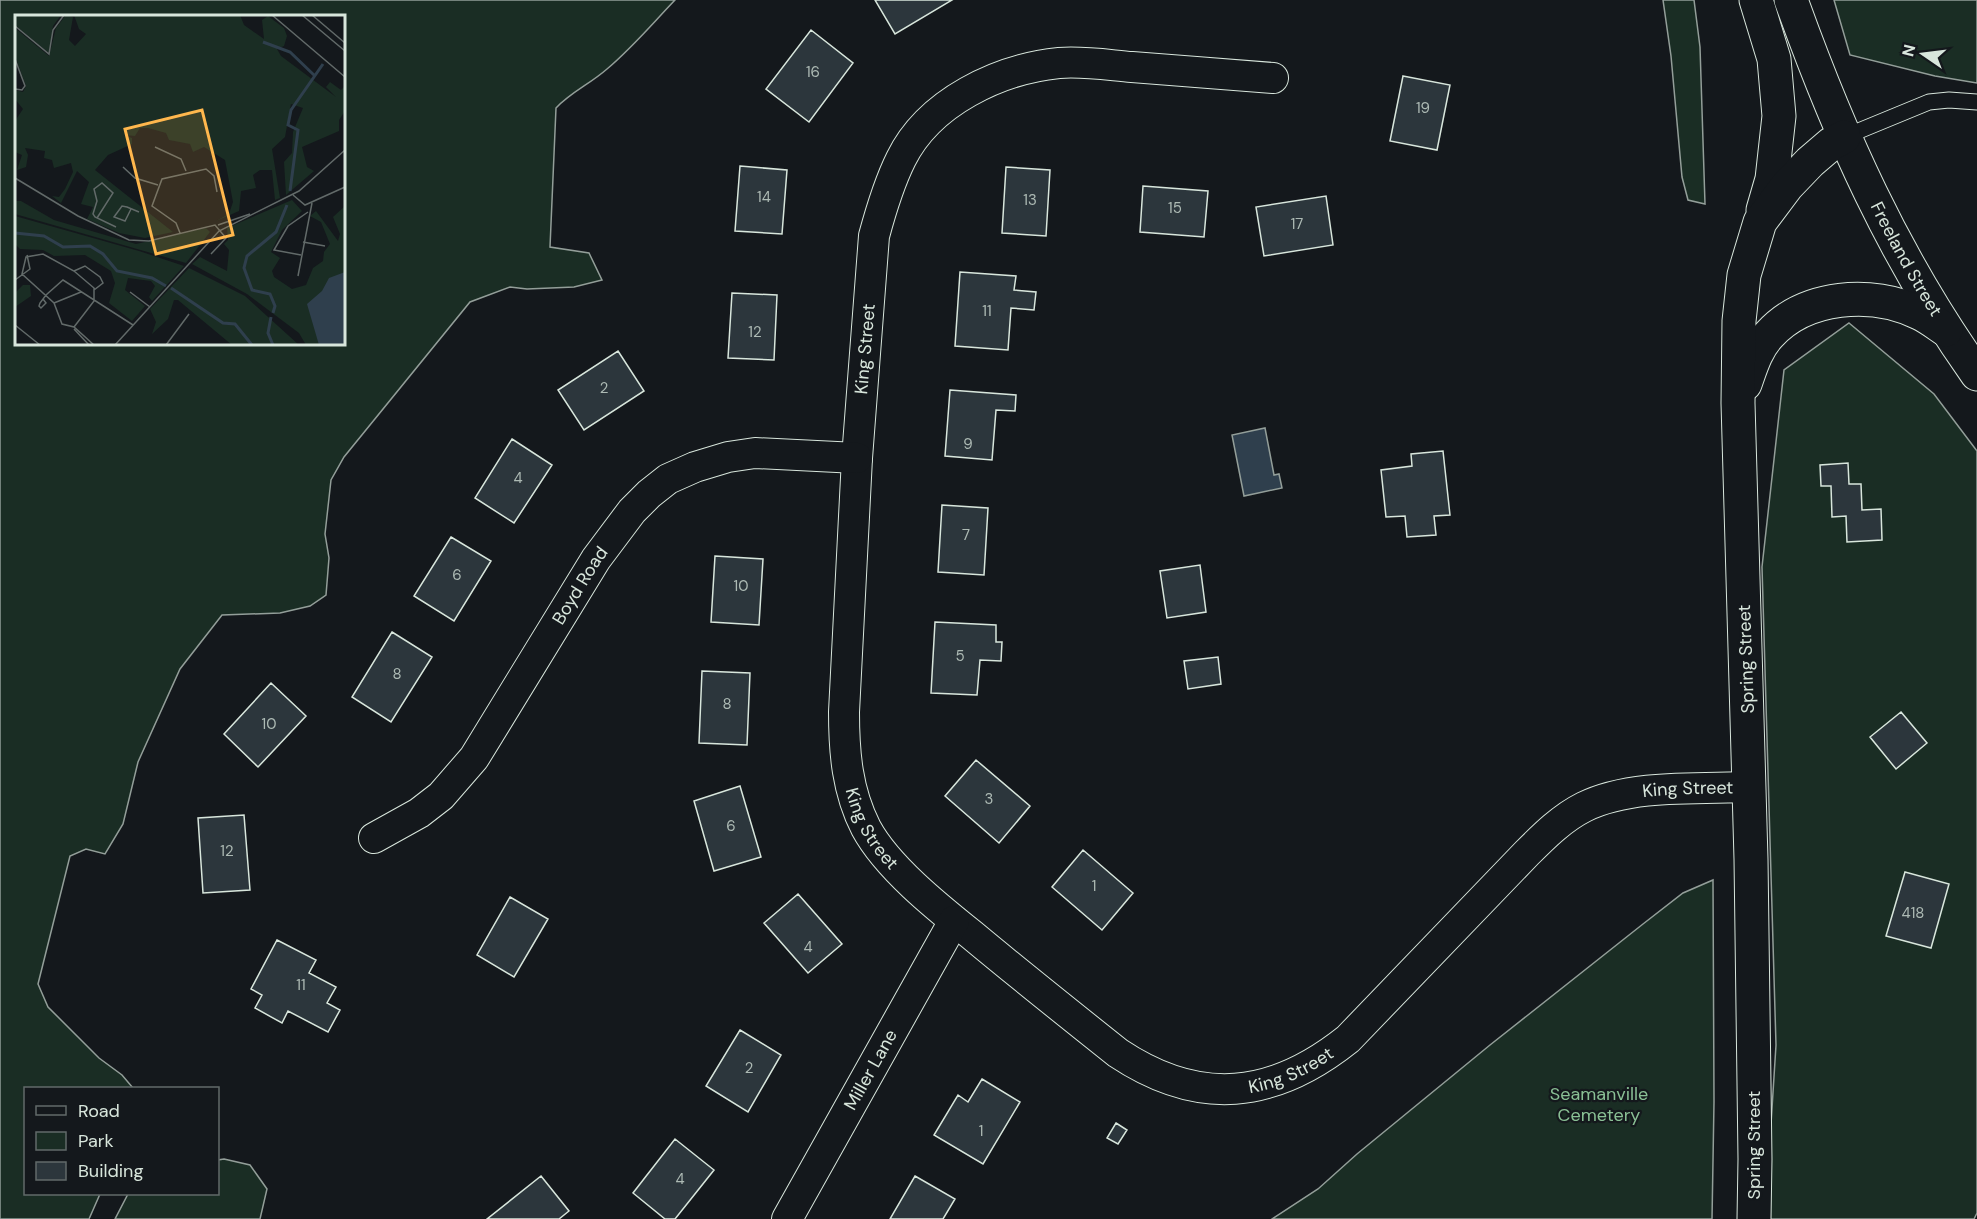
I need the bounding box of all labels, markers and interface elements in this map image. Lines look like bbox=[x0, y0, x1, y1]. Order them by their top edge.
inset map bbox=[15, 15, 345, 345]
north arrow bbox=[1893, 24, 1953, 84]
text: N bbox=[1897, 42, 1921, 59]
house number: 16 bbox=[806, 62, 820, 82]
house number: 19 bbox=[1416, 98, 1430, 118]
house number: 14 bbox=[757, 187, 771, 207]
house number: 13 bbox=[1023, 190, 1037, 210]
house number: 15 bbox=[1168, 198, 1182, 218]
street label: Freeland Street bbox=[1865, 198, 1948, 321]
house number: 17 bbox=[1291, 214, 1303, 234]
house number: 11 bbox=[982, 301, 992, 321]
street label: King Street bbox=[849, 303, 881, 395]
house number: 12 bbox=[748, 322, 762, 342]
house number: 2 bbox=[600, 378, 608, 398]
house number: 9 bbox=[963, 434, 973, 454]
house number: 4 bbox=[513, 468, 523, 488]
house number: 7 bbox=[962, 525, 970, 545]
street label: Boyd Road bbox=[547, 541, 613, 629]
house number: 6 bbox=[452, 565, 462, 585]
house number: 10 bbox=[734, 576, 748, 596]
street label: Spring Street bbox=[1732, 604, 1760, 714]
house number: 5 bbox=[955, 646, 965, 666]
house number: 8 bbox=[392, 664, 402, 684]
house number: 8 bbox=[722, 694, 732, 714]
house number: 10 bbox=[262, 714, 276, 734]
street label: King Street bbox=[1641, 775, 1733, 803]
street label: King Street bbox=[840, 785, 904, 875]
house number: 3 bbox=[985, 789, 993, 809]
house number: 6 bbox=[726, 816, 736, 836]
house number: 12 bbox=[220, 841, 234, 861]
house number: 1 bbox=[1092, 876, 1096, 896]
house number: 418 bbox=[1902, 903, 1924, 923]
house number: 4 bbox=[803, 937, 813, 957]
house number: 11 bbox=[296, 975, 306, 995]
street label: Miller Lane bbox=[838, 1025, 903, 1115]
street label: King Street bbox=[1246, 1041, 1338, 1099]
house number: 2 bbox=[745, 1058, 753, 1078]
park label: Seamanville Cemetery bbox=[1550, 1082, 1648, 1127]
legend bbox=[24, 1087, 219, 1195]
street label: Spring Street bbox=[1742, 1091, 1766, 1199]
text: Road bbox=[78, 1099, 120, 1123]
house number: 1 bbox=[979, 1121, 983, 1141]
text: Park bbox=[78, 1129, 114, 1153]
text: Building bbox=[78, 1159, 143, 1183]
house number: 4 bbox=[675, 1169, 685, 1189]

